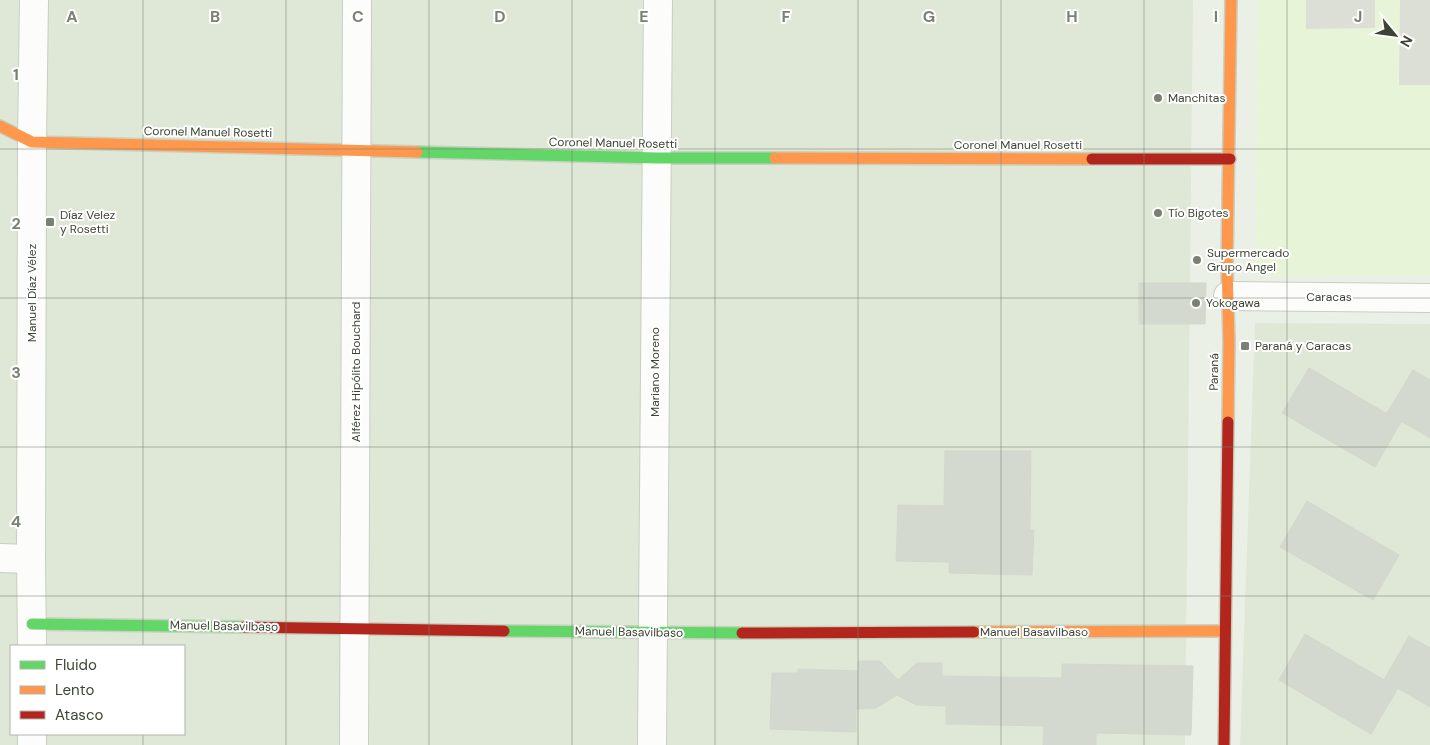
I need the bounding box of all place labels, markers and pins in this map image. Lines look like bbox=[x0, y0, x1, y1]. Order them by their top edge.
place label: Manchitas bbox=[1168, 90, 1225, 106]
marker: Manchitas bbox=[1152, 92, 1164, 104]
place label: Tío Bigotes bbox=[1168, 205, 1229, 221]
place label: Díaz Velez y Rosetti bbox=[60, 207, 115, 237]
marker: Tío Bigotes bbox=[1152, 207, 1164, 219]
marker: Díaz Velez y Rosetti bbox=[44, 216, 56, 228]
place label: Supermercado Grupo Angel bbox=[1207, 245, 1289, 275]
marker: Supermercado Grupo Angel bbox=[1191, 254, 1203, 266]
place label: Yokogawa bbox=[1206, 295, 1260, 311]
marker: Yokogawa bbox=[1190, 297, 1202, 309]
place label: Paraná y Caracas bbox=[1255, 338, 1351, 354]
marker: Paraná y Caracas bbox=[1239, 340, 1251, 352]

